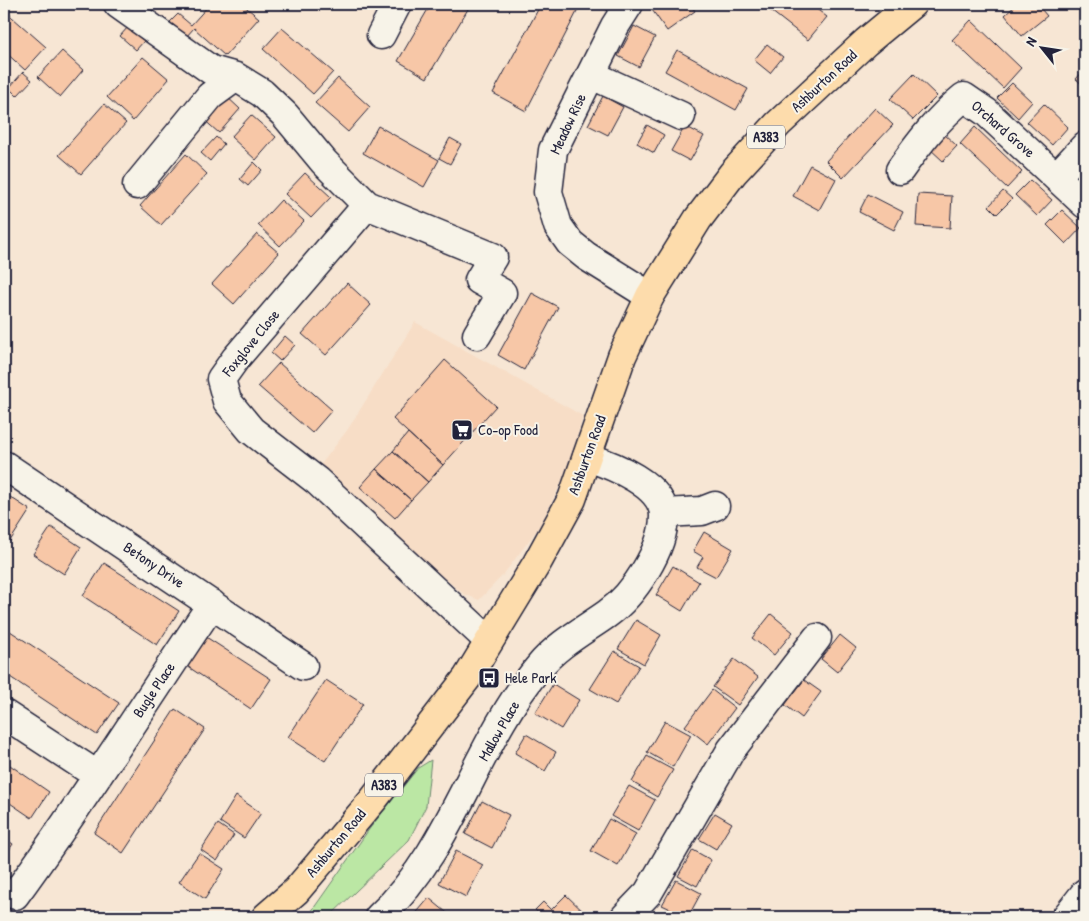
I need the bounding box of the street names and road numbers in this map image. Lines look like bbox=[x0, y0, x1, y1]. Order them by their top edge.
street label: Ashburton Road bbox=[786, 44, 861, 117]
street label: Meadow Rise bbox=[544, 90, 591, 158]
street label: Orchard Grove bbox=[967, 95, 1040, 162]
road number: A383 bbox=[747, 125, 785, 148]
street label: Foxglove Close bbox=[216, 305, 284, 381]
street label: Ashburton Road bbox=[562, 412, 611, 498]
street label: Betony Drive bbox=[120, 536, 189, 593]
street label: Bugle Place bbox=[127, 658, 180, 722]
street label: Mallow Place bbox=[473, 697, 524, 765]
road number: A383 bbox=[365, 774, 403, 796]
street label: Ashburton Road bbox=[301, 804, 371, 881]

